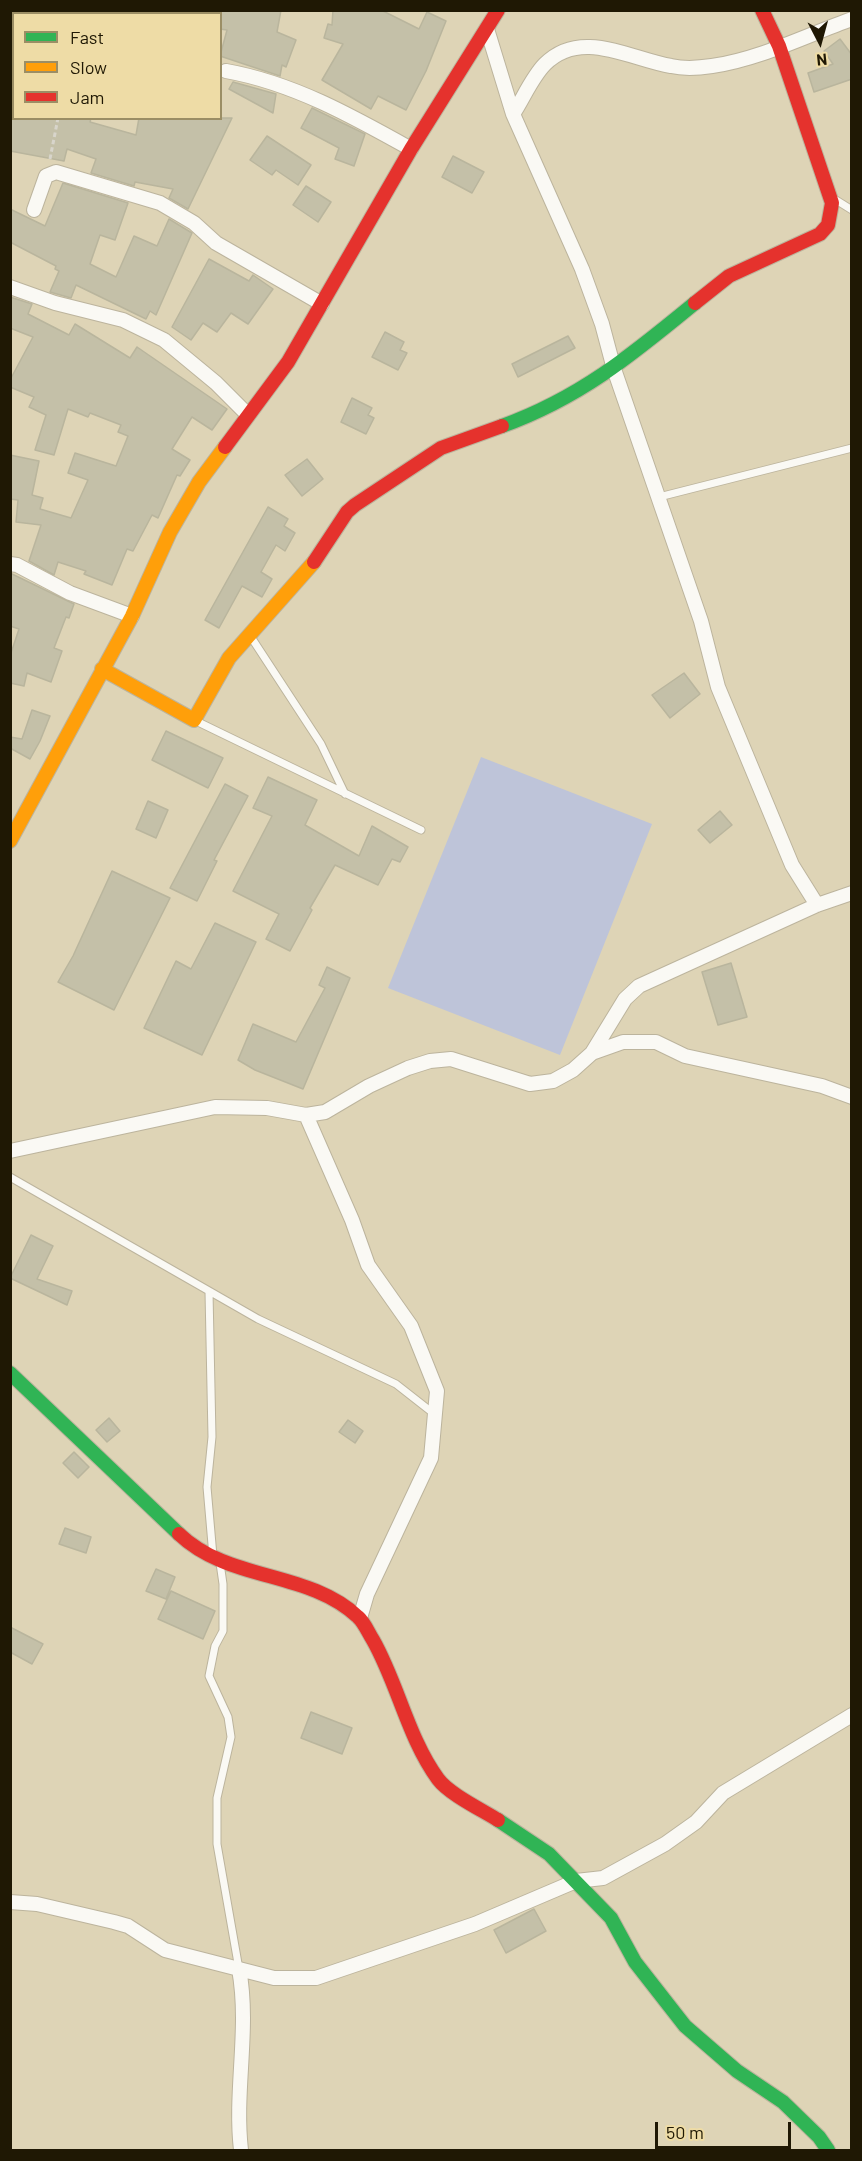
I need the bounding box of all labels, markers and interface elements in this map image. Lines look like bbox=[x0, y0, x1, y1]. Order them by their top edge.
legend bbox=[12, 12, 222, 120]
north arrow bbox=[790, 12, 850, 72]
text: Fast bbox=[70, 26, 104, 48]
text: N bbox=[816, 50, 828, 70]
text: Slow bbox=[70, 56, 107, 78]
text: Jam bbox=[70, 86, 104, 108]
scale bar bbox=[658, 2110, 794, 2148]
text: 50 m bbox=[666, 2121, 704, 2143]

